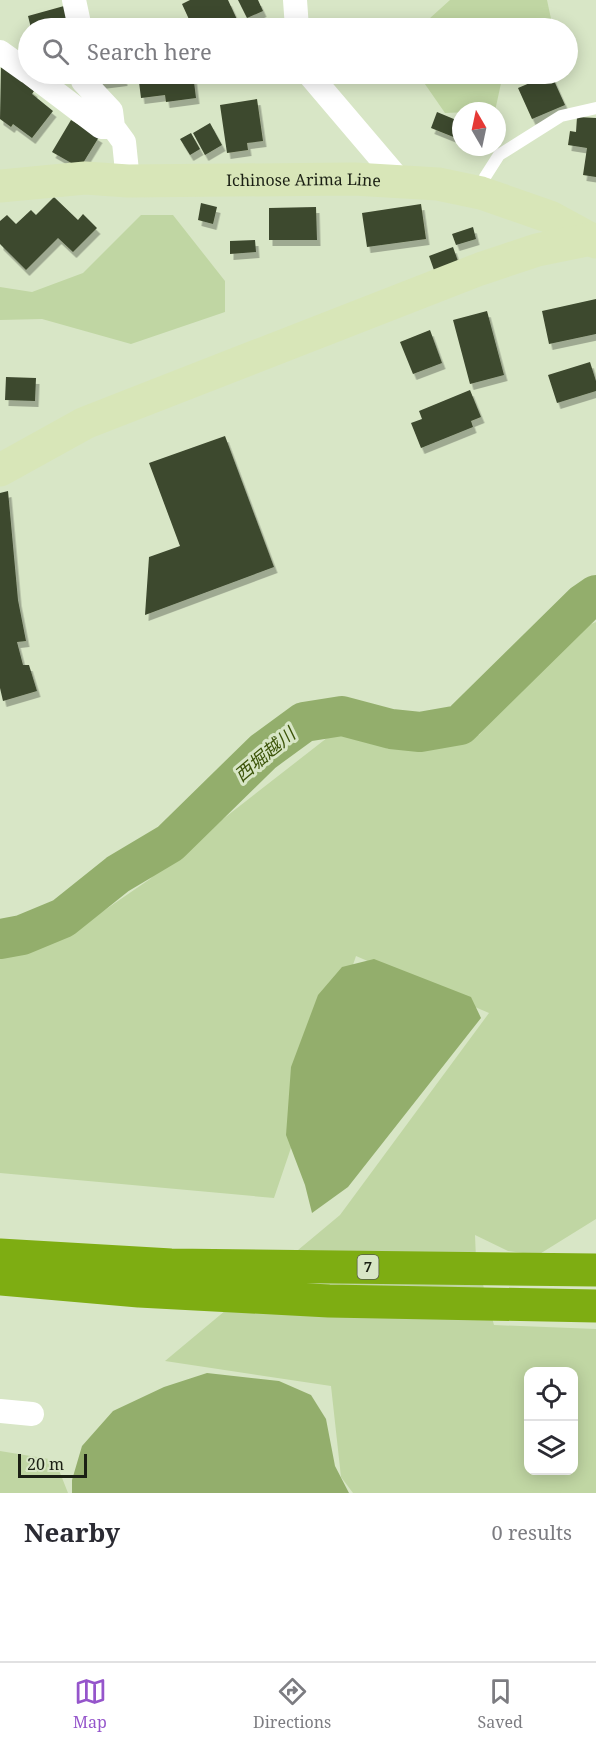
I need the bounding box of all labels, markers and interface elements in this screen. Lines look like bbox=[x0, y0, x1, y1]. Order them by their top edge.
search box bbox=[18, 18, 578, 84]
icon: search bbox=[39, 35, 72, 68]
text: Search here bbox=[87, 36, 212, 66]
north arrow bbox=[452, 102, 506, 156]
street label: Ichinose Arima Line bbox=[226, 168, 382, 192]
water label: 西堀越川 bbox=[229, 721, 301, 787]
road number: 7 bbox=[358, 1255, 378, 1279]
map controls bbox=[524, 1367, 578, 1475]
button: locate bbox=[524, 1367, 578, 1421]
button: layers bbox=[524, 1421, 578, 1475]
scale bar bbox=[18, 1451, 87, 1478]
text: 20 m bbox=[27, 1453, 64, 1475]
text: Nearby bbox=[24, 1514, 120, 1550]
text: 0 results bbox=[492, 1519, 572, 1546]
tab: Map bbox=[73, 1675, 107, 1733]
tab: Directions bbox=[253, 1675, 331, 1733]
tab: Saved bbox=[478, 1675, 523, 1733]

